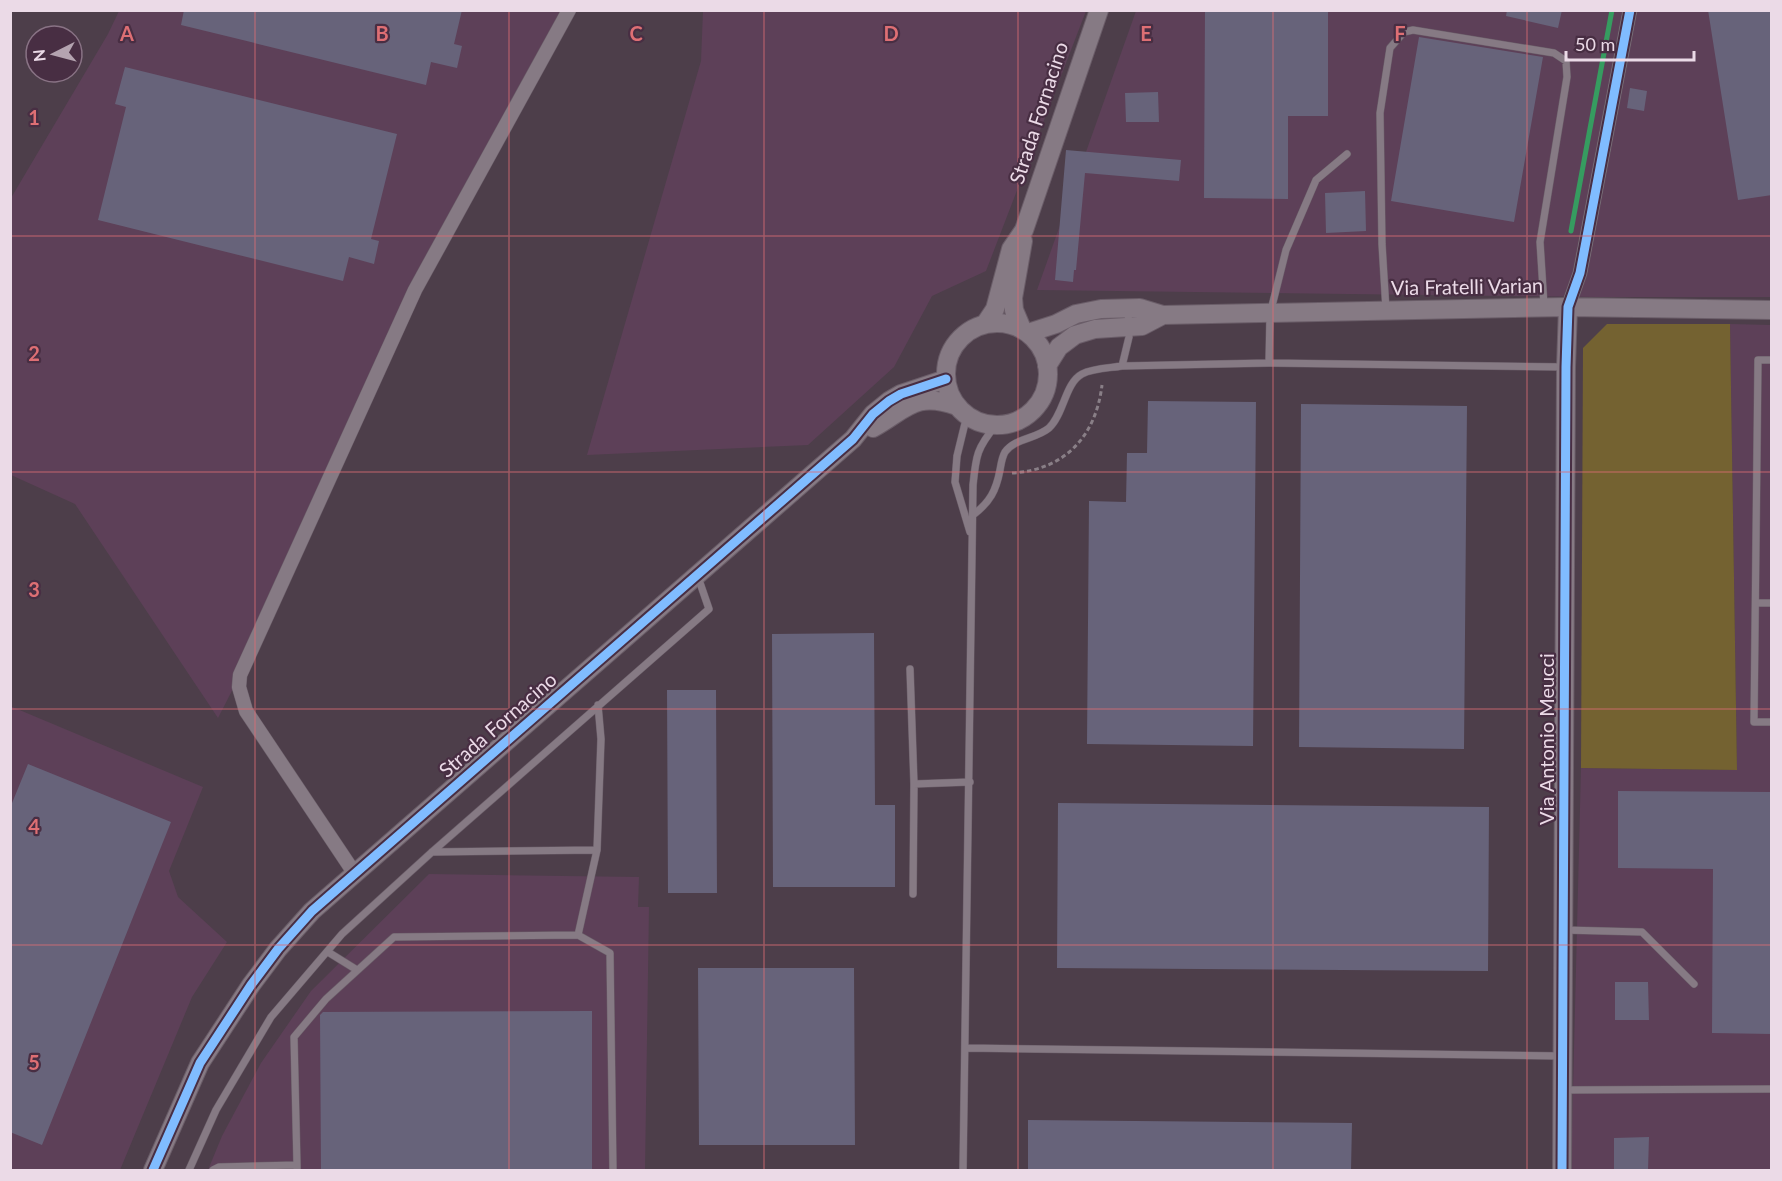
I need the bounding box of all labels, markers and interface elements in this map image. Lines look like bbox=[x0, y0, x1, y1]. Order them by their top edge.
text: A bbox=[119, 21, 134, 45]
text: B bbox=[375, 21, 389, 45]
text: C bbox=[629, 21, 643, 45]
text: D bbox=[883, 21, 899, 45]
text: E bbox=[1140, 21, 1152, 45]
text: F bbox=[1394, 21, 1406, 45]
north arrow bbox=[24, 24, 84, 84]
scale bar bbox=[1566, 24, 1694, 62]
text: 50 m bbox=[1575, 33, 1615, 55]
street label: Strada Fornacino bbox=[1004, 39, 1072, 187]
text: N bbox=[28, 48, 49, 63]
text: 1 bbox=[28, 105, 40, 129]
street label: Via Fratelli Varian bbox=[1391, 273, 1543, 299]
text: 2 bbox=[28, 341, 40, 365]
text: 3 bbox=[28, 577, 40, 601]
street label: Via Antonio Meucci bbox=[1534, 653, 1558, 825]
street label: Strada Fornacino bbox=[434, 667, 561, 782]
text: 4 bbox=[28, 814, 40, 838]
text: 5 bbox=[28, 1050, 40, 1074]

